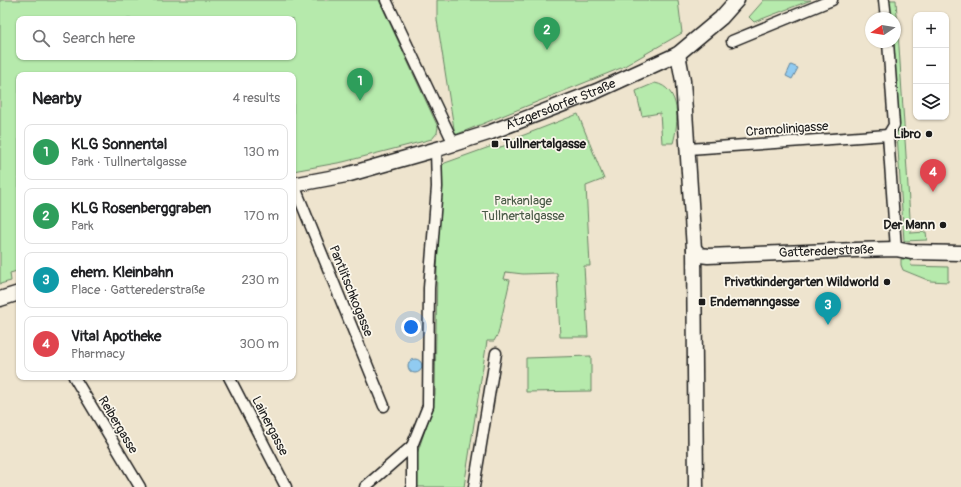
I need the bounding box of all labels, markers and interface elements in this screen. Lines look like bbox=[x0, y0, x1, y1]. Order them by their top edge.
north arrow bbox=[865, 12, 901, 48]
map controls bbox=[913, 12, 949, 120]
button: + bbox=[913, 12, 949, 48]
search box bbox=[16, 16, 296, 60]
pin: 2 bbox=[534, 17, 560, 50]
icon: search bbox=[30, 27, 52, 49]
text: Search here bbox=[62, 29, 135, 48]
button: − bbox=[913, 48, 949, 84]
pin: 1 bbox=[347, 68, 373, 101]
street label: Atzgersdorfer Straße bbox=[503, 75, 619, 134]
button: layers bbox=[913, 84, 949, 120]
text: Nearby bbox=[32, 88, 81, 109]
text: 4 results bbox=[233, 90, 280, 106]
street label: Cramolinigasse bbox=[745, 118, 829, 140]
place label: Libro bbox=[894, 126, 921, 142]
marker: Libro bbox=[924, 129, 934, 139]
text: KLG Sonnental bbox=[71, 135, 167, 154]
place label: Tullnertalgasse bbox=[502, 136, 587, 152]
marker: Tullnertalgasse bbox=[490, 139, 500, 149]
text: 1 bbox=[43, 144, 49, 160]
text: 130 m bbox=[243, 144, 279, 160]
text: Park · Tullnertalgasse bbox=[71, 154, 187, 170]
pin: 4 bbox=[920, 159, 946, 192]
park label: Parkanlage Tullnertalgasse bbox=[482, 193, 565, 224]
text: KLG Rosenberggraben bbox=[71, 199, 211, 218]
text: 2 bbox=[42, 208, 50, 224]
text: 170 m bbox=[244, 208, 279, 224]
place label: Der Mann bbox=[883, 217, 936, 233]
text: Park bbox=[71, 218, 94, 234]
marker: Der Mann bbox=[938, 220, 948, 230]
street label: Gatterederstraße bbox=[779, 242, 875, 261]
street label: Pantlitschkogasse bbox=[325, 243, 377, 339]
text: ehem. Kleinbahn bbox=[71, 263, 173, 282]
text: 3 bbox=[42, 272, 50, 288]
text: 230 m bbox=[242, 272, 279, 288]
place label: Privatkindergarten Wildworld bbox=[724, 274, 879, 290]
marker: Privatkindergarten Wildworld bbox=[882, 277, 892, 287]
text: Place · Gatterederstraße bbox=[71, 282, 205, 298]
pin: 3 bbox=[815, 292, 841, 325]
place label: Endemanngasse bbox=[710, 294, 800, 310]
marker: Endemanngasse bbox=[697, 297, 707, 307]
your location bbox=[401, 317, 421, 337]
text: Vital Apotheke bbox=[71, 327, 162, 346]
text: 4 bbox=[42, 336, 50, 352]
text: 300 m bbox=[240, 336, 279, 352]
text: Pharmacy bbox=[71, 346, 125, 362]
street label: Reibergasse bbox=[95, 393, 142, 457]
street label: Lainergasse bbox=[248, 394, 292, 459]

